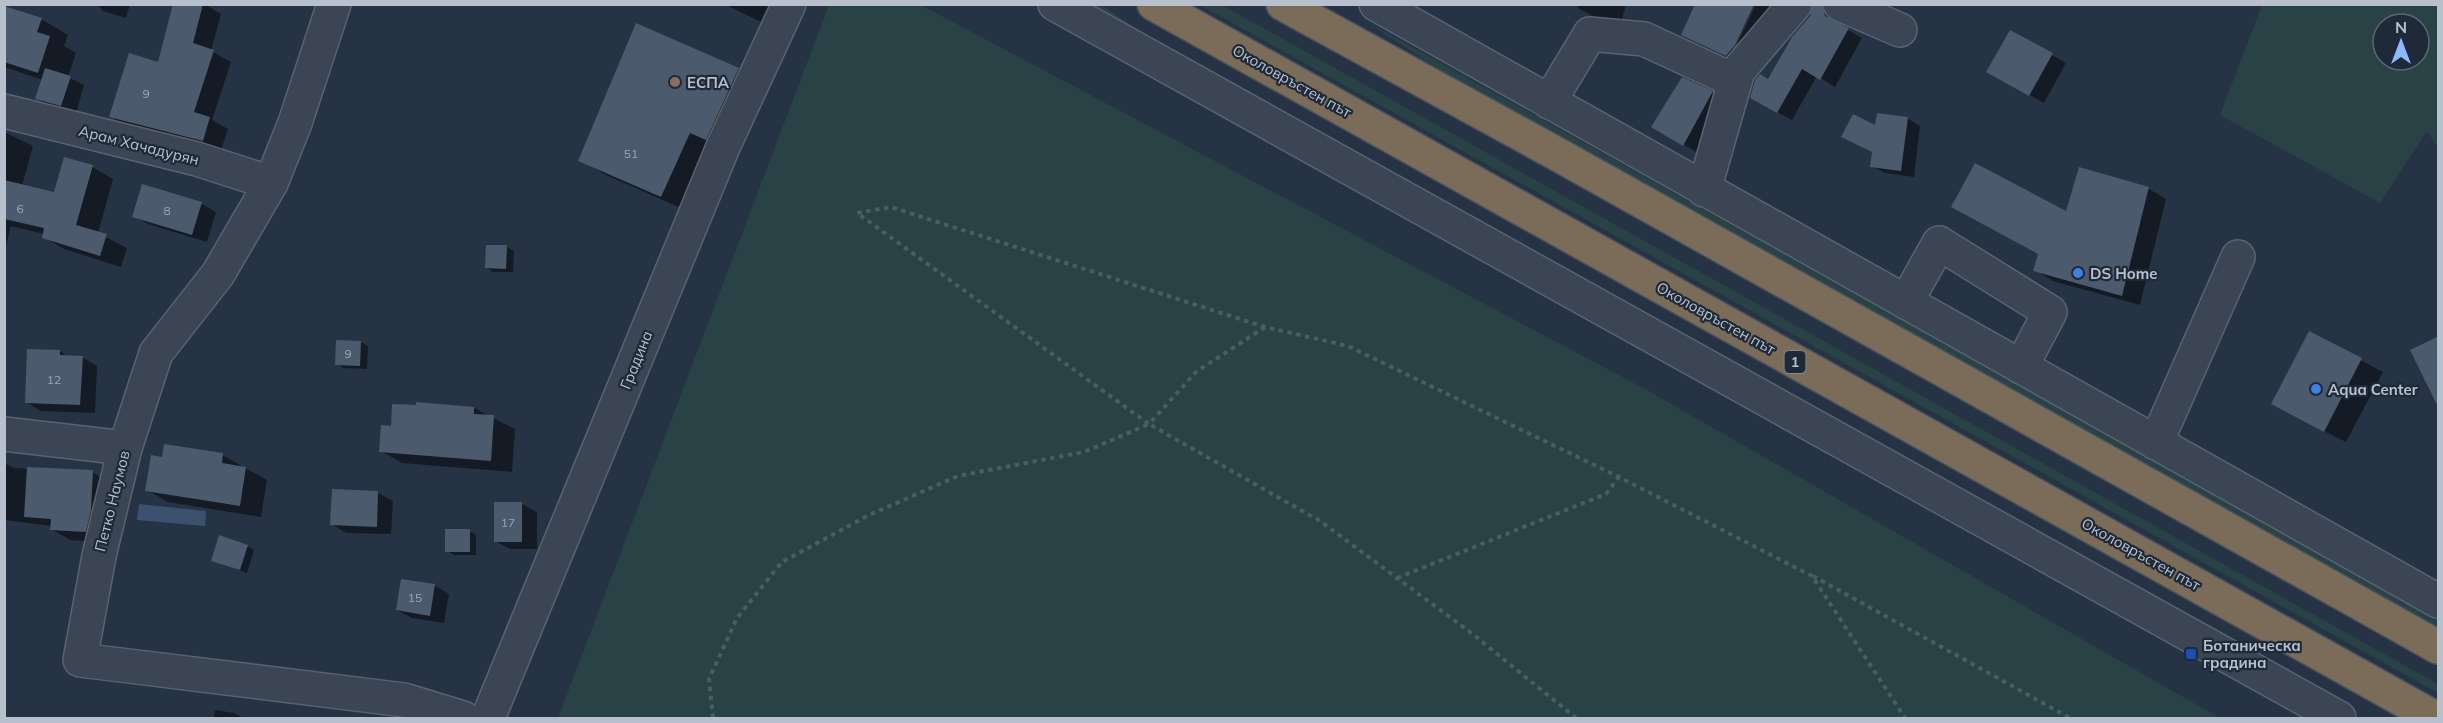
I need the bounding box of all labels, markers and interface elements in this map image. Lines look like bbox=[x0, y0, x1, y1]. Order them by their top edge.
north arrow bbox=[2371, 12, 2431, 72]
text: N bbox=[2395, 17, 2407, 37]
street label: Околовръстен път bbox=[1229, 40, 1355, 122]
place label: ЕСПА bbox=[687, 73, 730, 92]
marker: ЕСПА bbox=[668, 75, 682, 89]
house number: 9 bbox=[142, 86, 150, 101]
street label: Арам Хачадурян bbox=[77, 121, 201, 169]
house number: 51 bbox=[624, 146, 638, 161]
house number: 6 bbox=[16, 201, 24, 216]
house number: 8 bbox=[163, 203, 171, 218]
place label: DS Home bbox=[2090, 264, 2157, 283]
marker: DS Home bbox=[2071, 266, 2085, 280]
street label: Околовръстен път bbox=[1653, 277, 1779, 359]
street label: Градина bbox=[616, 328, 656, 392]
house number: 9 bbox=[344, 346, 352, 361]
road number: 1 bbox=[1784, 351, 1806, 373]
house number: 12 bbox=[47, 372, 61, 387]
place label: Aqua Center bbox=[2328, 380, 2418, 399]
marker: Aqua Center bbox=[2309, 382, 2323, 396]
street label: Петко Наумов bbox=[90, 449, 134, 553]
street label: Околовръстен път bbox=[2078, 513, 2204, 595]
house number: 17 bbox=[501, 515, 515, 530]
house number: 15 bbox=[408, 590, 422, 605]
place label: Ботаническа градина bbox=[2203, 636, 2301, 672]
marker: Ботаническа градина bbox=[2184, 647, 2198, 661]

